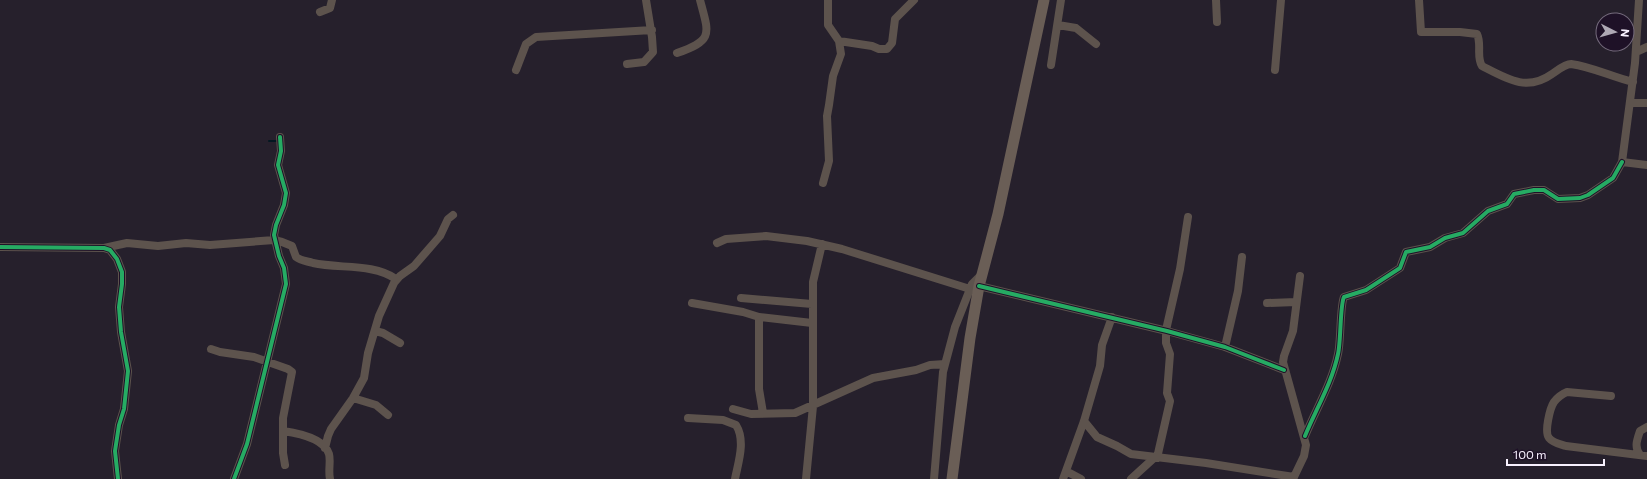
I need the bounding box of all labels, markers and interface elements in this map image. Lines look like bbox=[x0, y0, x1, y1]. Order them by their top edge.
north arrow bbox=[1595, 12, 1635, 52]
text: N bbox=[1619, 28, 1632, 38]
scale bar bbox=[1507, 441, 1604, 467]
text: 100 m bbox=[1513, 447, 1547, 461]

